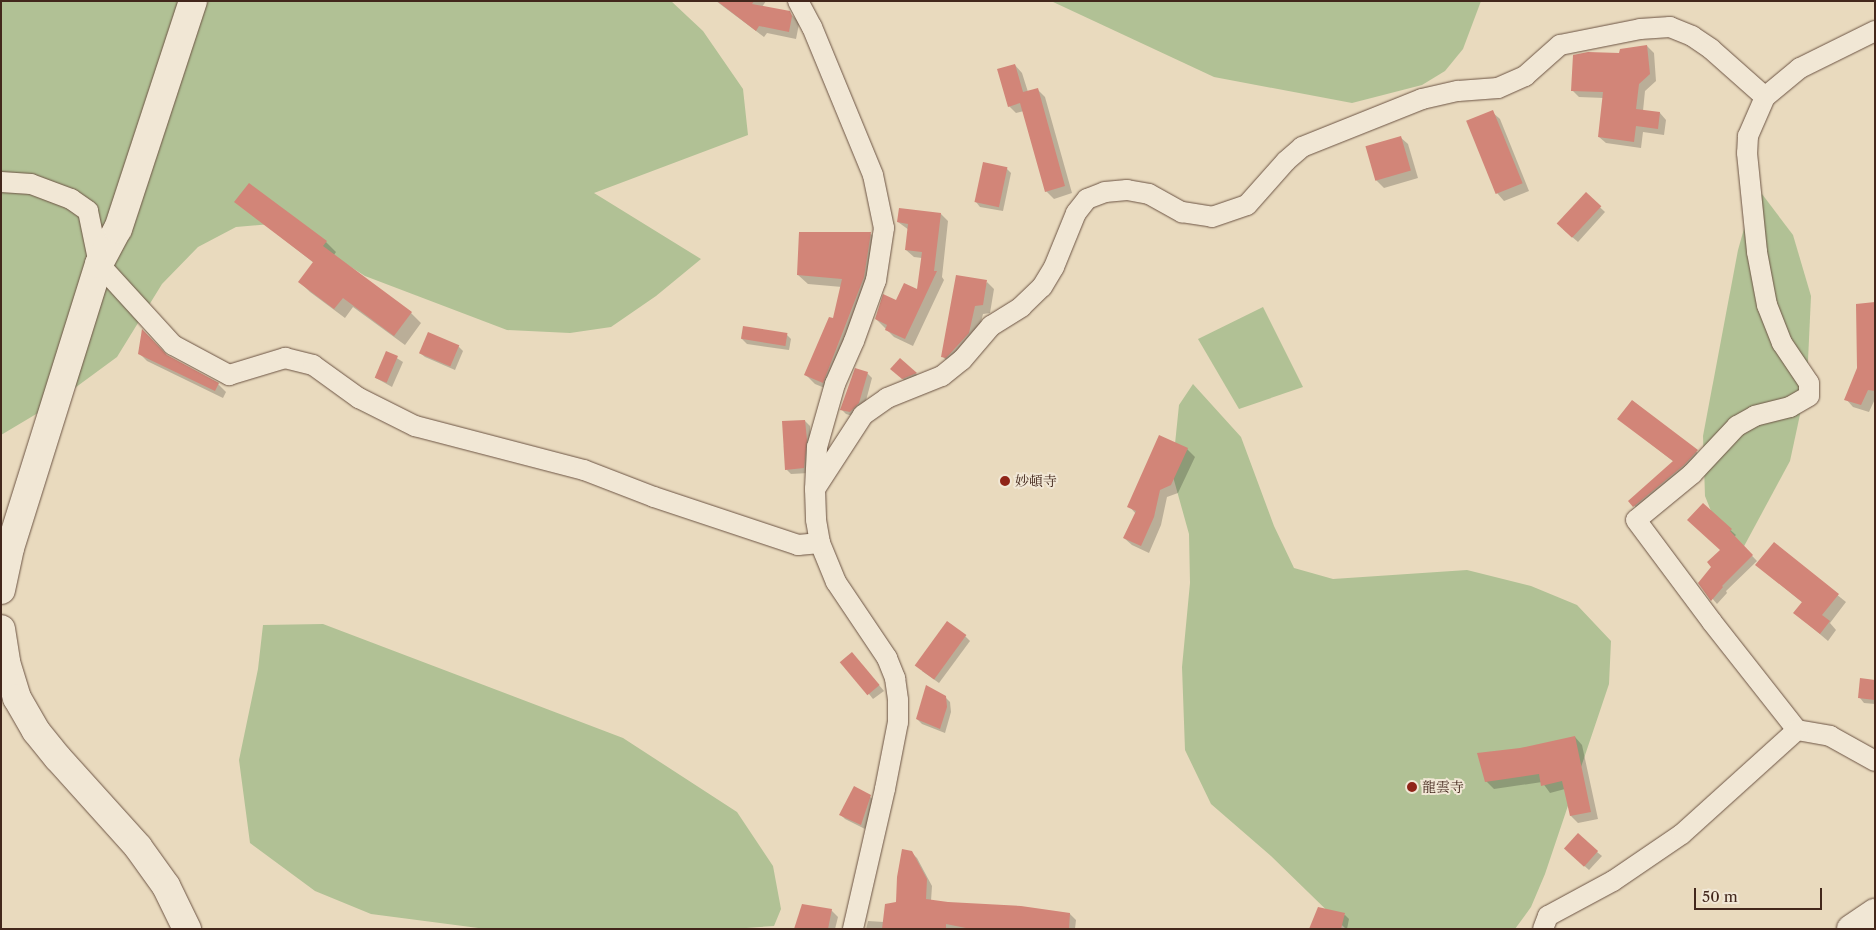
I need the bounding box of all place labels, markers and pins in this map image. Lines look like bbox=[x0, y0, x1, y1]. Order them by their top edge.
place label: 妙頓寺 bbox=[1015, 473, 1057, 489]
marker: 妙頓寺 bbox=[999, 475, 1011, 487]
place label: 龍雲寺 bbox=[1422, 779, 1464, 795]
marker: 龍雲寺 bbox=[1406, 781, 1418, 793]

